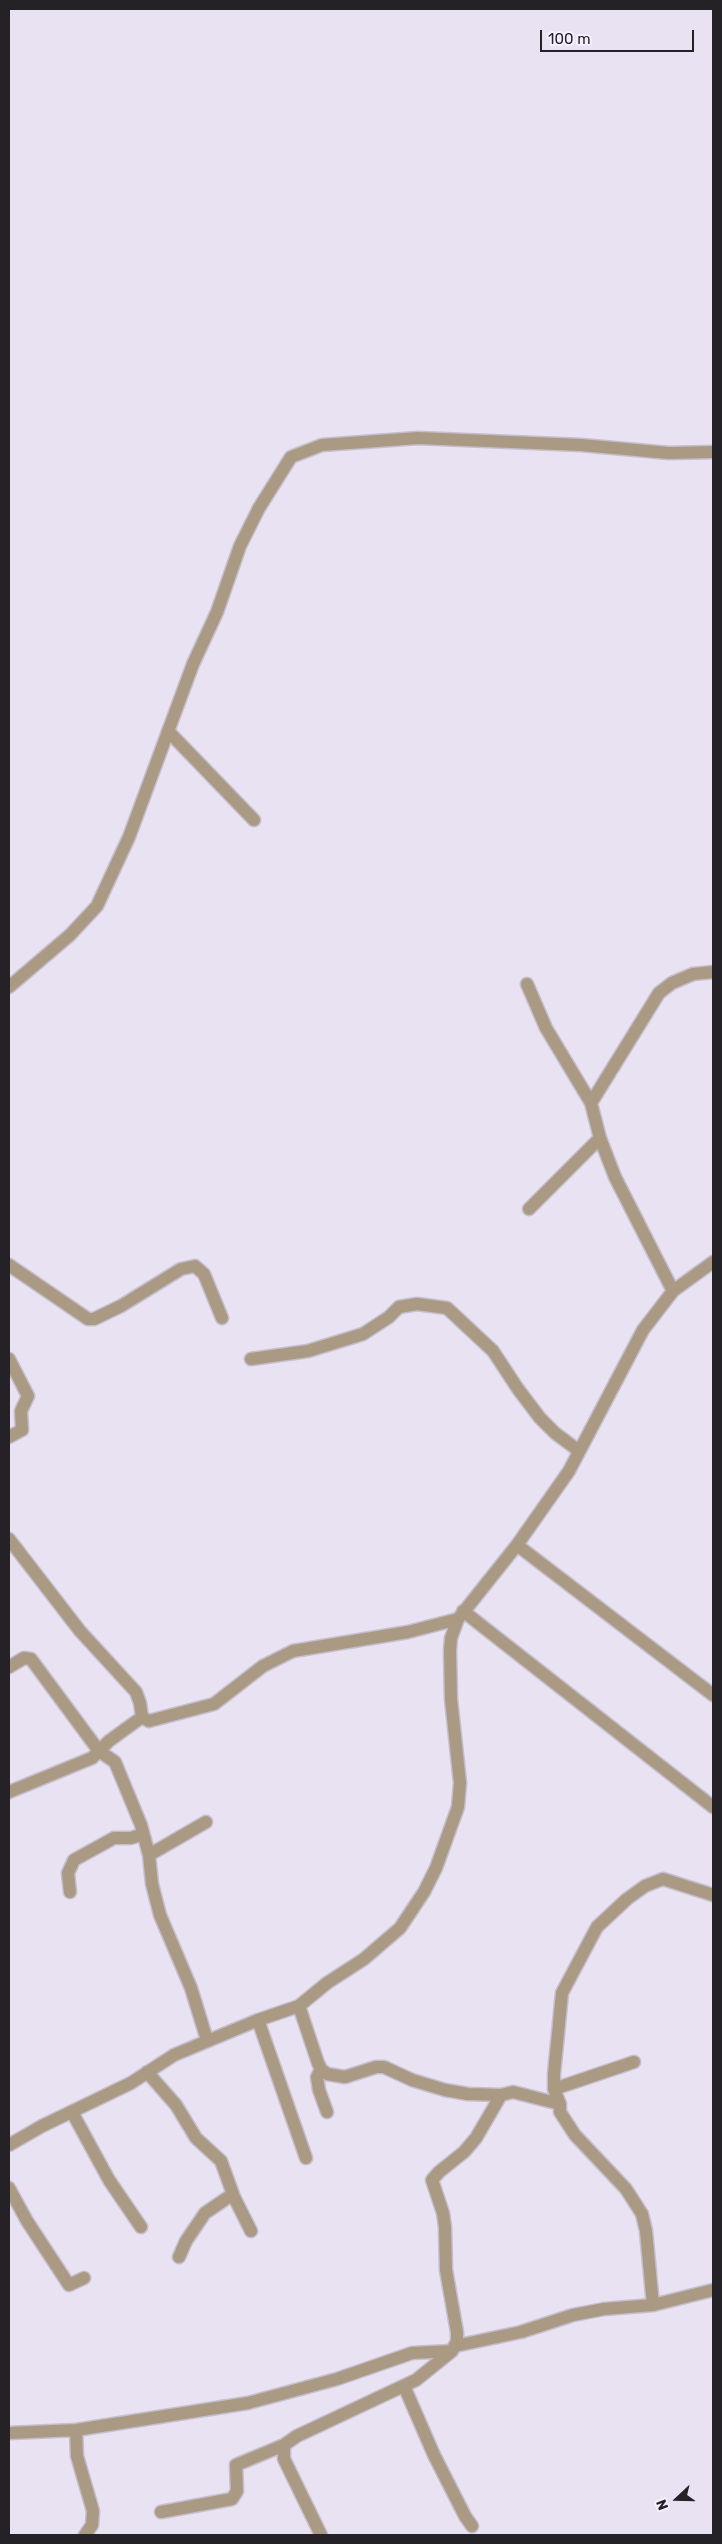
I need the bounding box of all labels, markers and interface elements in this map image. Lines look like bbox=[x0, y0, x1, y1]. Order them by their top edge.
scale bar bbox=[542, 20, 696, 52]
text: 100 m bbox=[548, 30, 590, 48]
north arrow bbox=[652, 2474, 702, 2524]
text: N bbox=[653, 2497, 672, 2512]

